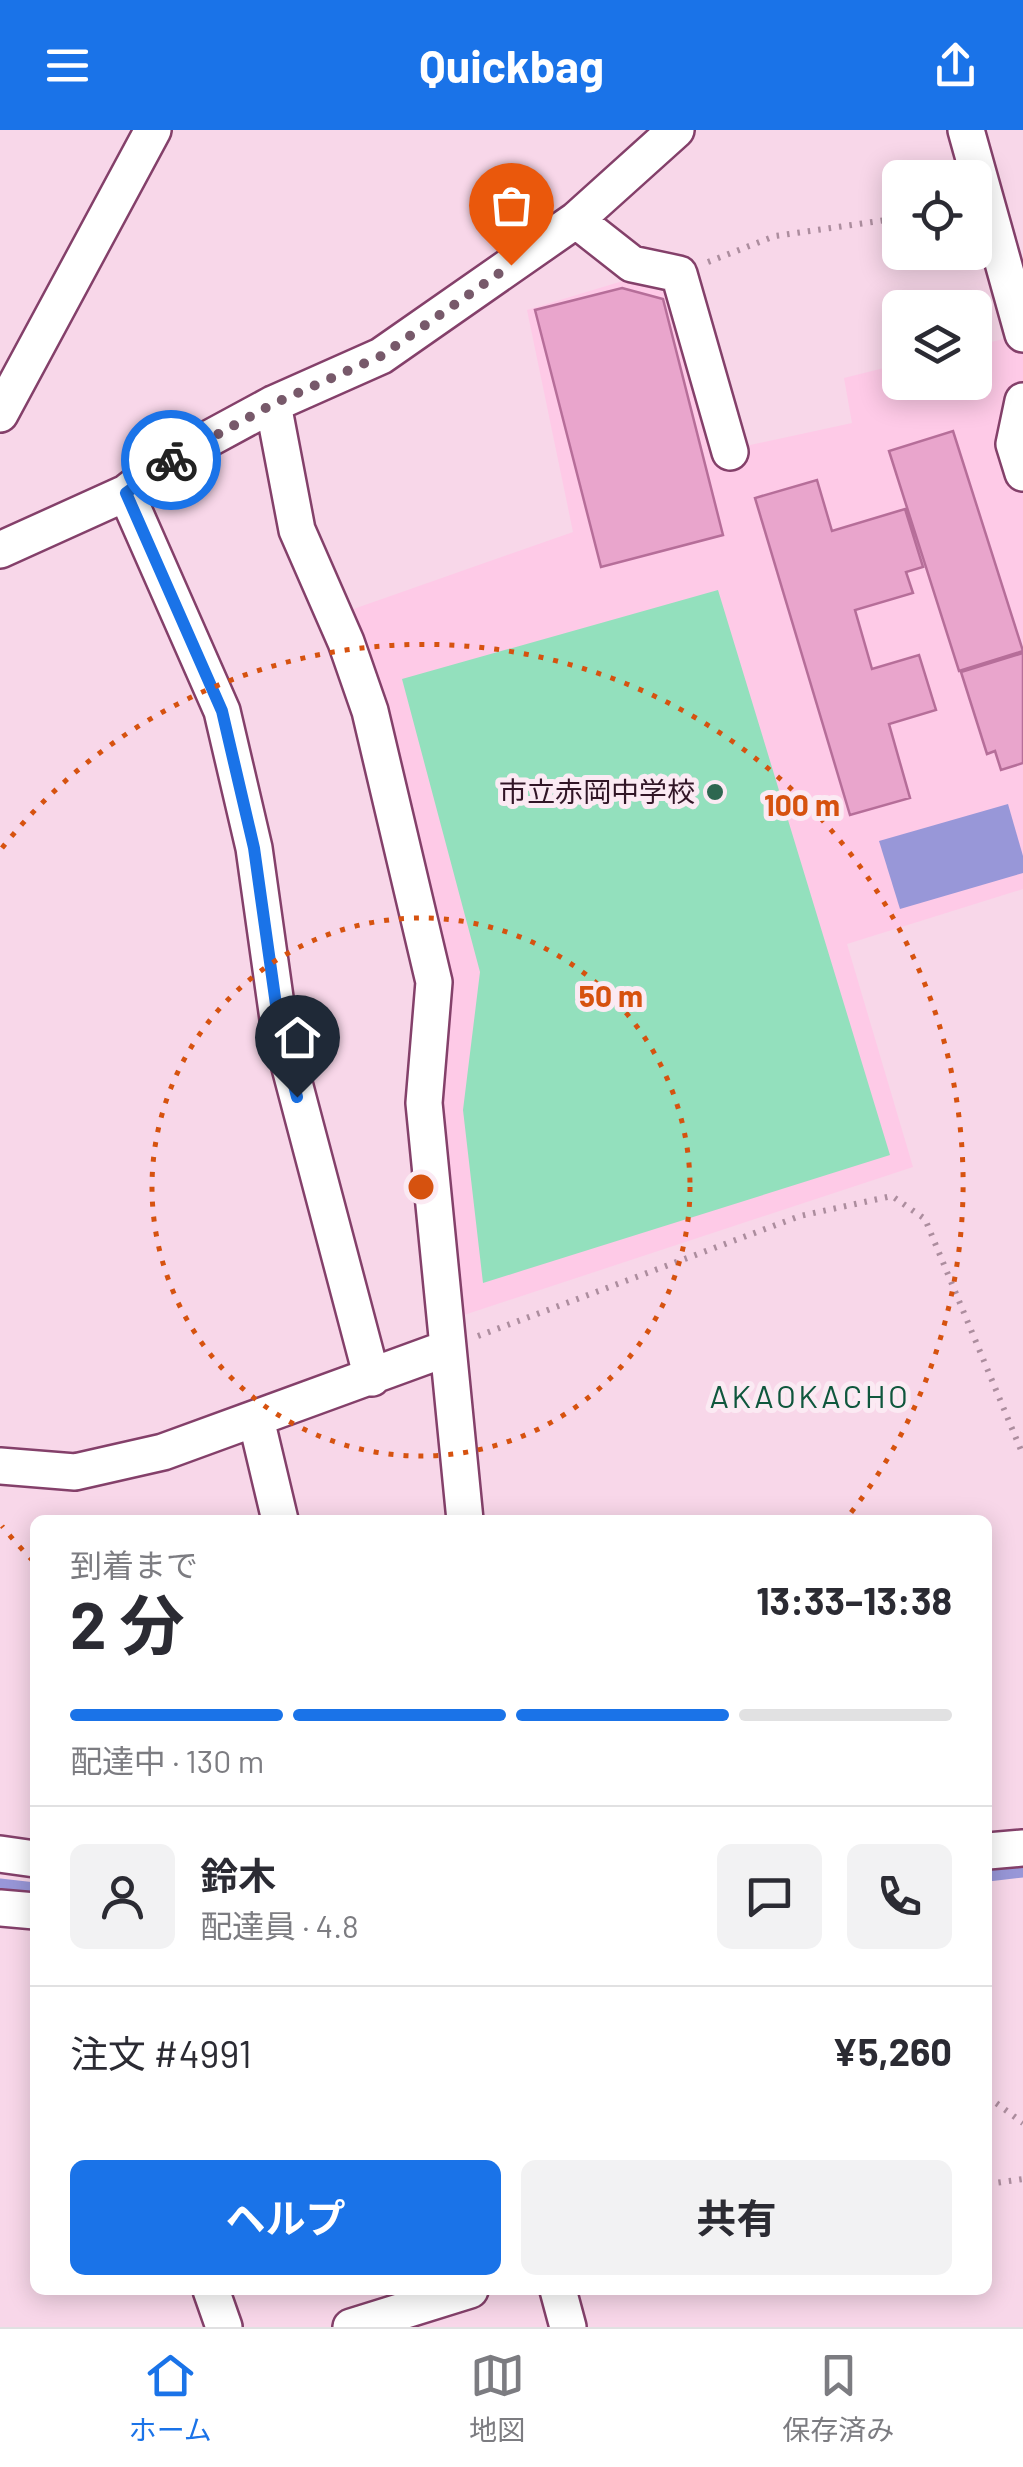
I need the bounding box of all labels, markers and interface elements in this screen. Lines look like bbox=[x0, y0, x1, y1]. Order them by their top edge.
icon: menu bbox=[40, 38, 95, 93]
text: Quickbag bbox=[419, 38, 604, 92]
icon: share bbox=[928, 38, 983, 93]
map controls bbox=[882, 160, 992, 400]
button: locate bbox=[882, 160, 992, 270]
pin bbox=[469, 163, 554, 266]
icon: bag bbox=[484, 178, 539, 233]
button: layers bbox=[882, 290, 992, 400]
courier bbox=[121, 410, 221, 510]
icon: bike bbox=[144, 433, 199, 488]
place label: 市立赤岡中学校 bbox=[499, 774, 695, 808]
marker: 市立赤岡中学校 bbox=[704, 781, 726, 803]
text: 100 m bbox=[764, 786, 840, 822]
text: 50 m bbox=[579, 977, 643, 1013]
pin bbox=[255, 995, 340, 1098]
icon: home bbox=[270, 1010, 325, 1065]
centre of rings bbox=[403, 1169, 439, 1205]
district label: AKAOKACHO bbox=[710, 1376, 911, 1414]
text: 到着まで bbox=[70, 1545, 198, 1583]
text: 13:33–13:38 bbox=[756, 1577, 952, 1623]
text: 2 分 bbox=[70, 1584, 184, 1662]
text: 配達中 · 130 m bbox=[70, 1741, 264, 1779]
button: person bbox=[70, 1844, 175, 1949]
button: chat bbox=[717, 1844, 822, 1949]
button: phone bbox=[847, 1844, 952, 1949]
text: 鈴木 bbox=[200, 1852, 276, 1898]
text: 配達員 · 4.8 bbox=[200, 1906, 359, 1944]
text: ¥5,260 bbox=[832, 2028, 952, 2074]
text: 注文 #4991 bbox=[70, 2030, 252, 2076]
button: ヘルプ bbox=[70, 2160, 501, 2275]
button: 共有 bbox=[521, 2160, 952, 2275]
tab: ホーム bbox=[129, 2348, 212, 2448]
tab: 地図 bbox=[469, 2348, 525, 2448]
tab: 保存済み bbox=[782, 2348, 894, 2448]

